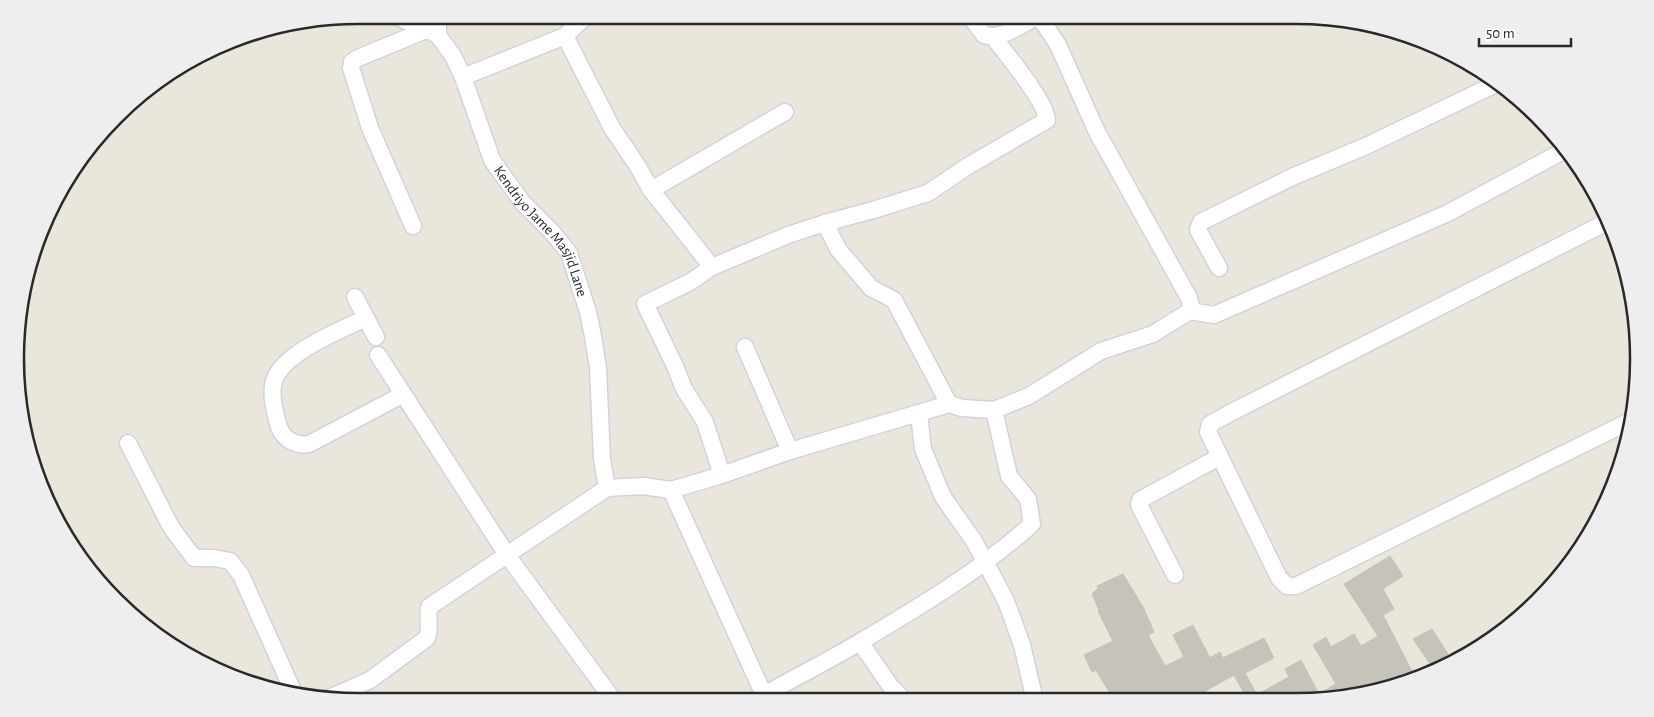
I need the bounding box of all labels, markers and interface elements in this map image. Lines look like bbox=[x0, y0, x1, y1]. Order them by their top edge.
scale bar bbox=[1479, 15, 1572, 47]
text: 50 m bbox=[1486, 26, 1515, 41]
street label: Kendriyo Jame Masjid Lane bbox=[491, 163, 590, 299]

